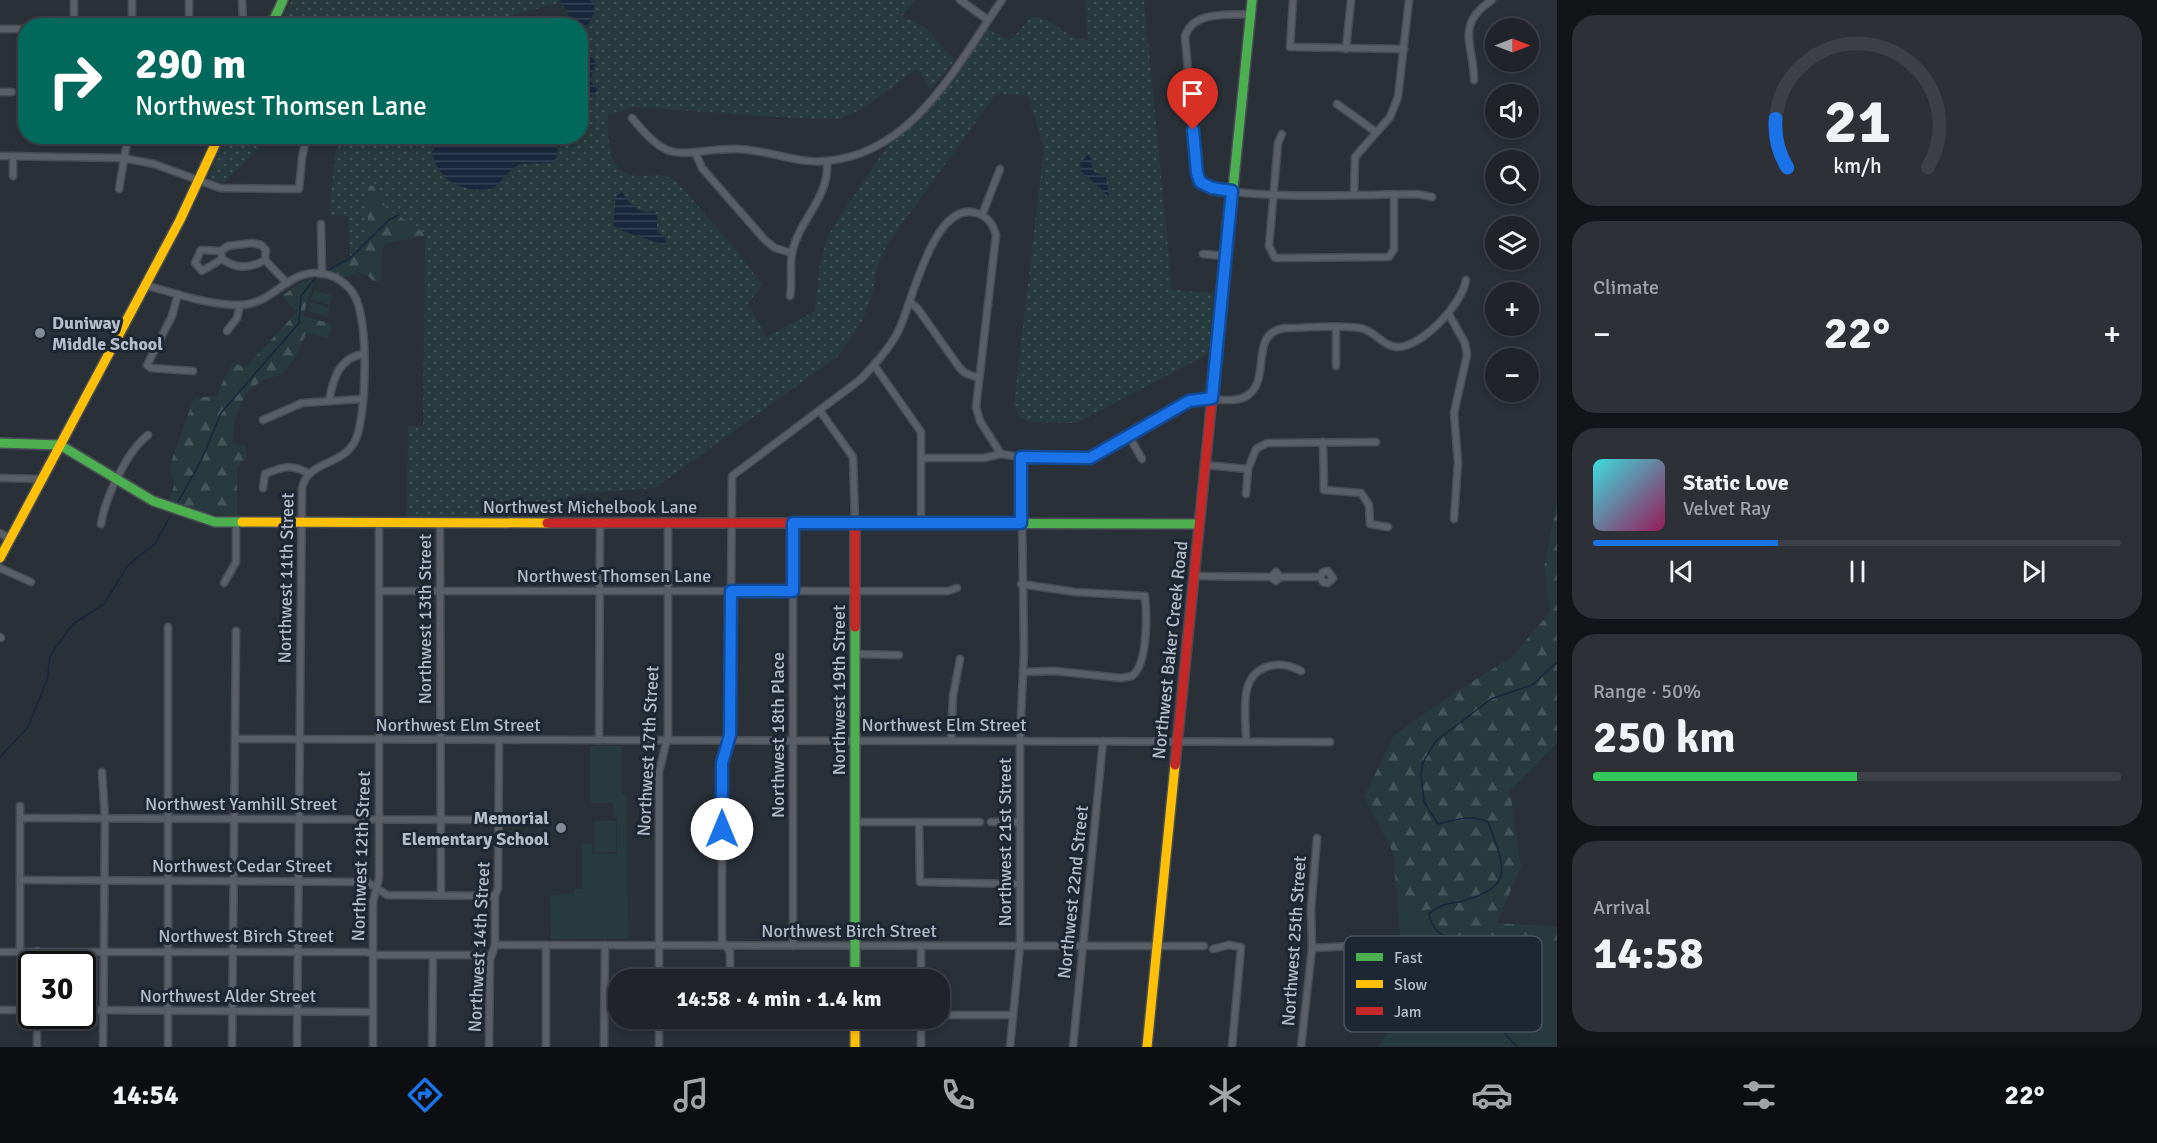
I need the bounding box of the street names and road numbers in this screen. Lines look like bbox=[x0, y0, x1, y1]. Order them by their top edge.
street label: Northwest 11th Street bbox=[274, 492, 298, 664]
street label: Northwest Michelbook Lane bbox=[483, 496, 697, 518]
street label: Northwest 13th Street bbox=[414, 534, 436, 704]
street label: Northwest Baker Creek Road bbox=[1148, 540, 1192, 760]
street label: Northwest Thomsen Lane bbox=[517, 565, 711, 587]
street label: Northwest 19th Street bbox=[828, 605, 850, 775]
street label: Northwest 18th Place bbox=[767, 652, 789, 818]
street label: Northwest 17th Street bbox=[633, 665, 663, 837]
street label: Northwest Elm Street bbox=[376, 714, 541, 736]
street label: Northwest Elm Street bbox=[862, 714, 1027, 736]
street label: Northwest 21st Street bbox=[994, 758, 1016, 926]
street label: Northwest 12th Street bbox=[347, 770, 375, 942]
street label: Northwest Yamhill Street bbox=[145, 793, 337, 815]
street label: Northwest 22nd Street bbox=[1053, 804, 1093, 980]
street label: Northwest Cedar Street bbox=[152, 855, 332, 877]
street label: Northwest 25th Street bbox=[1277, 855, 1311, 1027]
street label: Northwest 14th Street bbox=[464, 861, 494, 1033]
street label: Northwest Birch Street bbox=[761, 920, 937, 942]
street label: Northwest Birch Street bbox=[158, 925, 334, 947]
street label: Northwest Alder Street bbox=[140, 985, 316, 1007]

